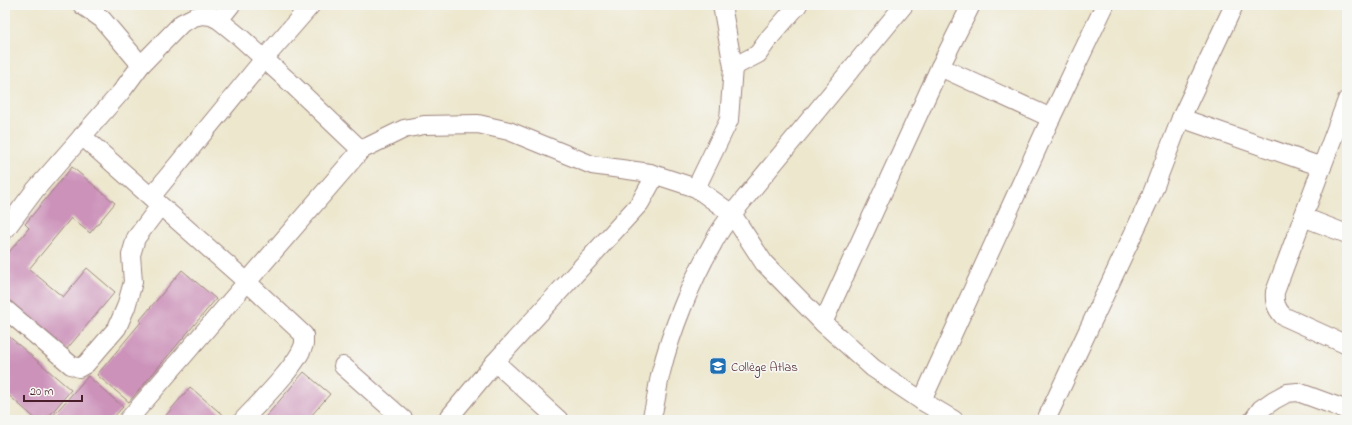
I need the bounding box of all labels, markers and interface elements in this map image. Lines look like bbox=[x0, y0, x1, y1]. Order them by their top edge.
school or university icon: Collège Atlas bbox=[708, 356, 728, 376]
place label: Collège Atlas bbox=[731, 358, 798, 378]
scale bar bbox=[24, 377, 82, 403]
text: 20 m bbox=[30, 383, 53, 401]

